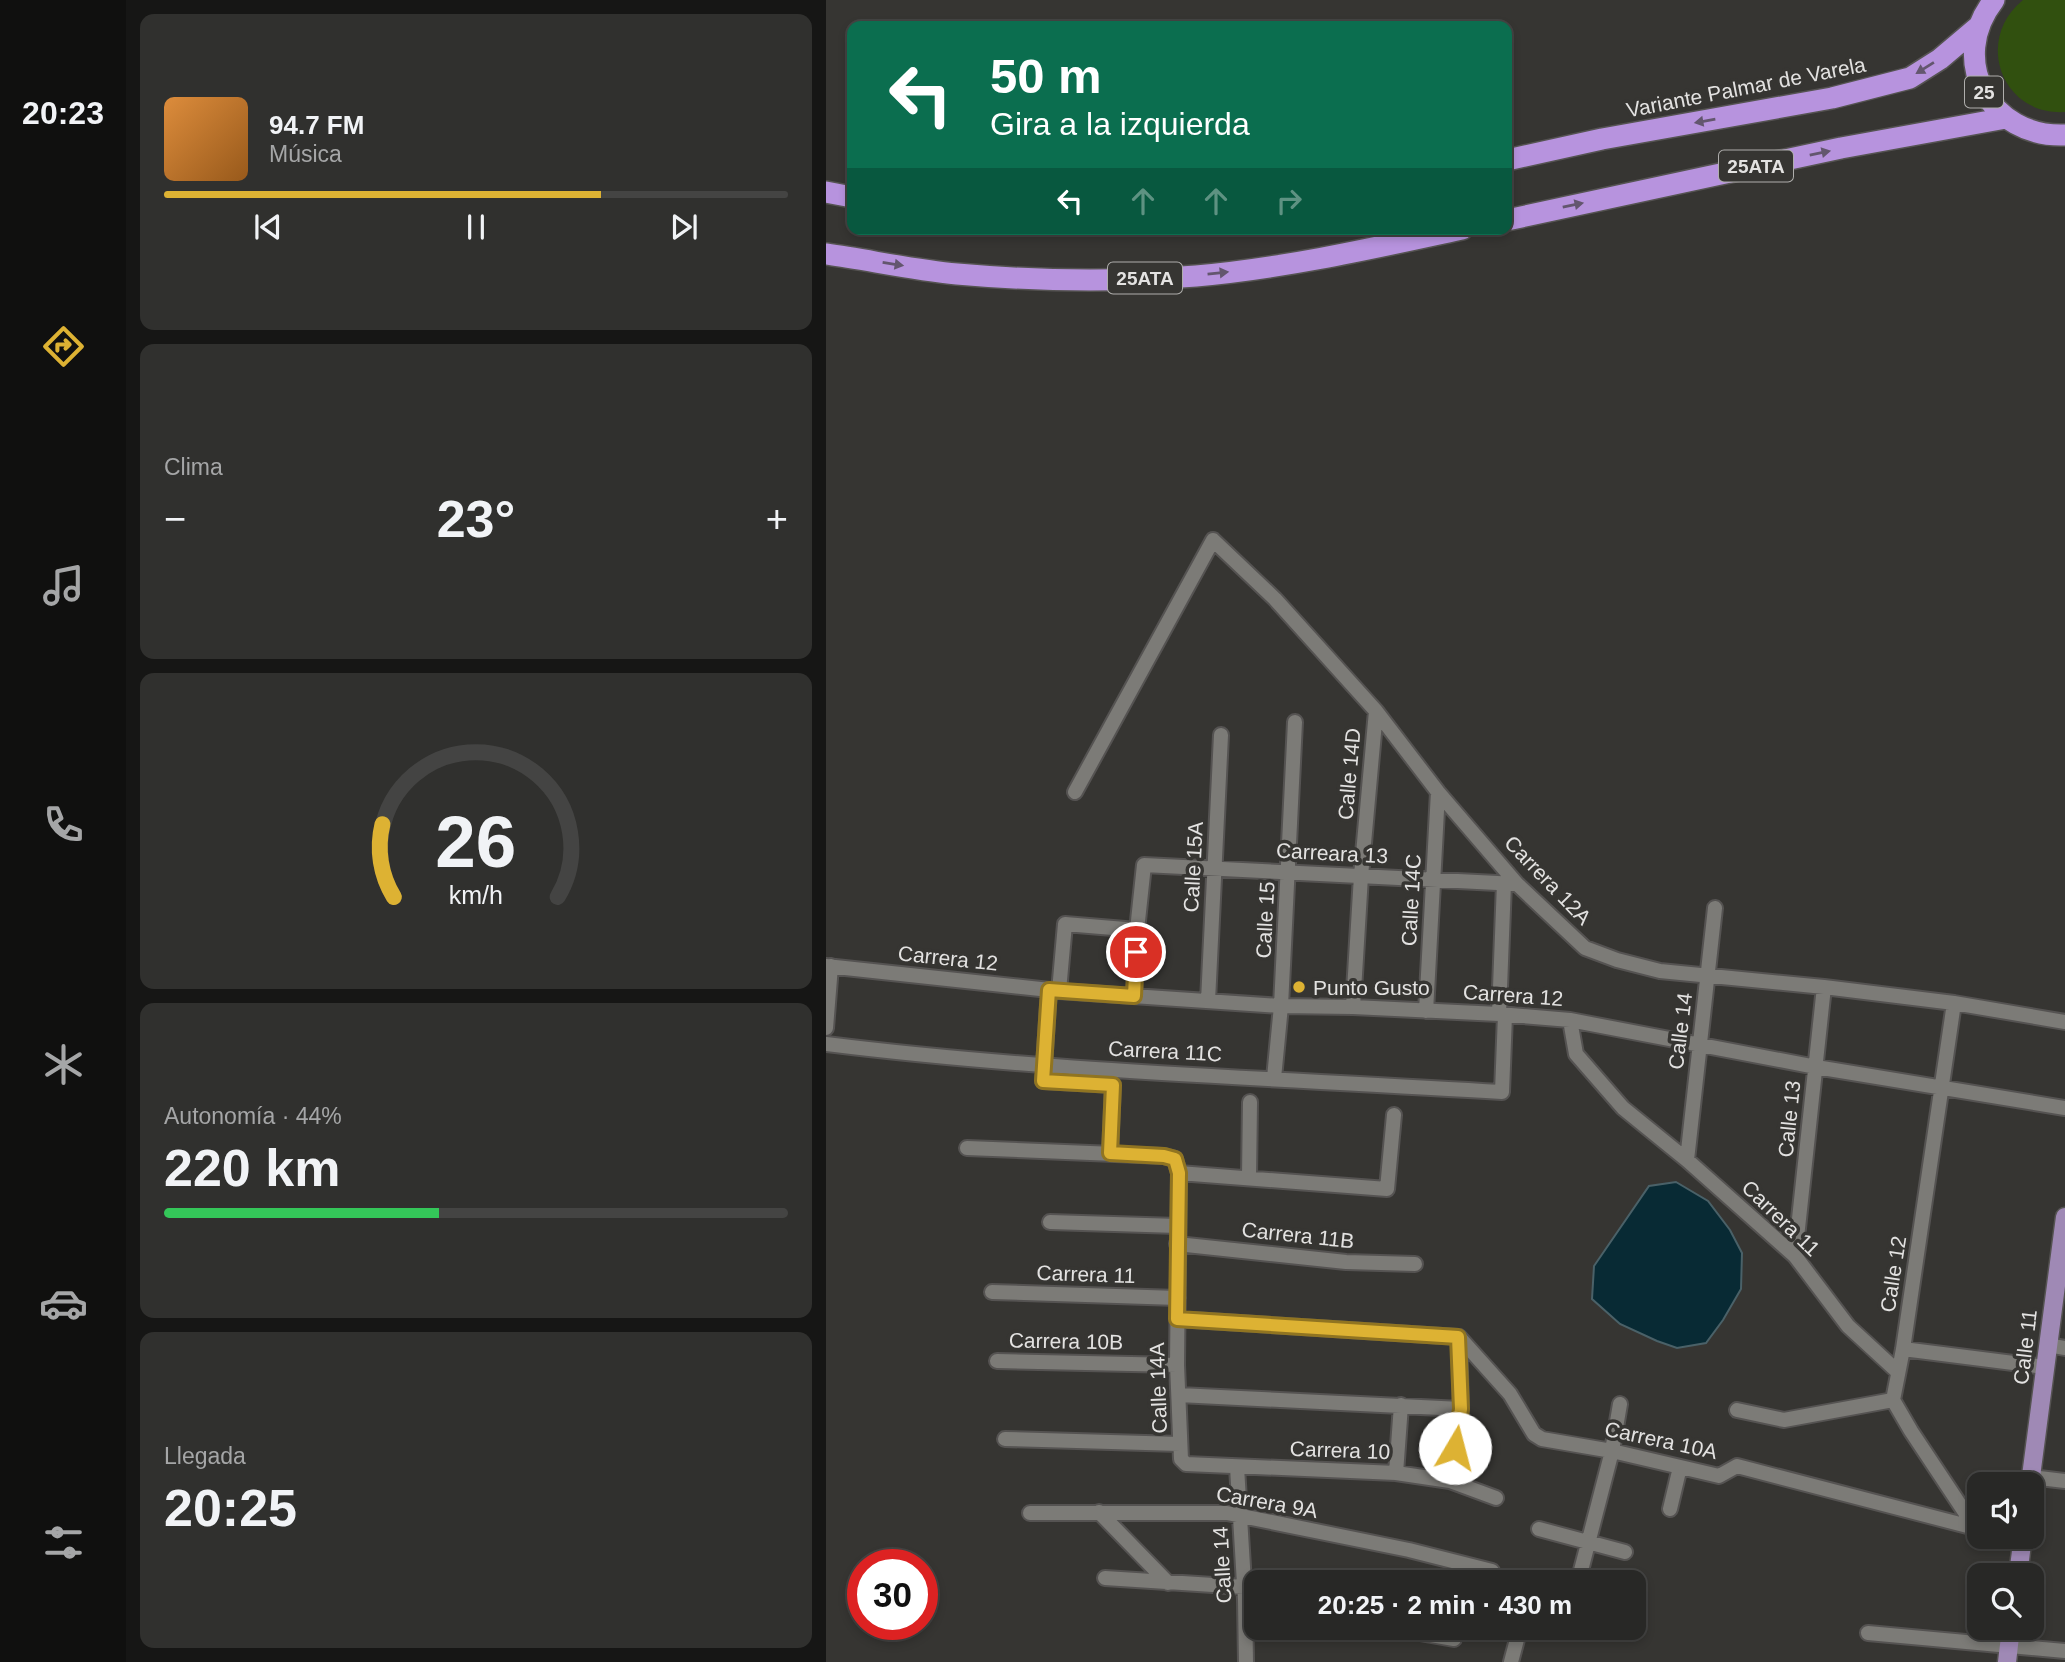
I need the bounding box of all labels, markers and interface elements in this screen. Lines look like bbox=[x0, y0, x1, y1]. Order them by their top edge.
icon: left bbox=[875, 49, 966, 140]
text: 50 m bbox=[990, 49, 1102, 103]
street label: Variante Palmar de Varela bbox=[1624, 52, 1868, 121]
one-way arrow bbox=[1915, 62, 1935, 75]
road number: 25 bbox=[1965, 76, 2003, 108]
text: 20:23 bbox=[22, 95, 104, 131]
text: Gira a la izquierda bbox=[990, 106, 1250, 142]
text: 94.7 FM bbox=[269, 110, 364, 140]
one-way arrow bbox=[1694, 116, 1716, 127]
text: Música bbox=[269, 141, 342, 167]
one-way arrow bbox=[1809, 147, 1831, 158]
road number: 25ATA bbox=[1719, 150, 1793, 182]
icon: left bbox=[1051, 182, 1089, 220]
icon: ahead bbox=[1124, 182, 1162, 220]
icon: ahead bbox=[1197, 182, 1235, 220]
icon: right bbox=[1270, 182, 1308, 220]
one-way arrow bbox=[1563, 200, 1585, 211]
icon: previous bbox=[249, 208, 287, 246]
icon: pause bbox=[457, 208, 495, 246]
icon: next bbox=[665, 208, 703, 246]
one-way arrow bbox=[883, 259, 905, 270]
road number: 25ATA bbox=[1108, 262, 1182, 294]
one-way arrow bbox=[1207, 267, 1229, 278]
icon: directions bbox=[39, 322, 88, 371]
text: Clima bbox=[164, 454, 223, 480]
text: 23° bbox=[437, 490, 515, 548]
text: − bbox=[164, 498, 186, 540]
text: + bbox=[766, 498, 788, 540]
icon: music bbox=[39, 561, 88, 610]
street label: Calle 14D bbox=[1334, 727, 1364, 821]
icon: phone bbox=[39, 800, 88, 849]
text: 26 bbox=[436, 801, 516, 882]
street label: Calle 15A bbox=[1179, 821, 1207, 913]
street label: Carrera 12A bbox=[1500, 831, 1596, 929]
street label: Carreara 13 bbox=[1275, 839, 1389, 867]
street label: Calle 14C bbox=[1397, 853, 1425, 947]
text: km/h bbox=[449, 881, 503, 909]
street label: Calle 15 bbox=[1251, 881, 1279, 959]
pin bbox=[1106, 922, 1166, 982]
icon: arrive bbox=[1117, 933, 1155, 971]
street label: Carrera 12 bbox=[897, 941, 999, 975]
place label: Punto Gusto bbox=[1313, 976, 1430, 999]
marker: Punto Gusto bbox=[1291, 979, 1307, 995]
street label: Carrera 12 bbox=[1462, 980, 1564, 1010]
street label: Calle 14 bbox=[1664, 991, 1696, 1071]
street label: Carrera 11C bbox=[1107, 1037, 1223, 1065]
icon: climate bbox=[39, 1040, 88, 1089]
street label: Calle 13 bbox=[1774, 1079, 1804, 1159]
text: Autonomía · 44% bbox=[164, 1103, 342, 1129]
text: 220 km bbox=[164, 1139, 340, 1197]
street label: Carrera 11 bbox=[1737, 1175, 1825, 1261]
street label: Carrera 11B bbox=[1241, 1218, 1355, 1252]
street label: Calle 12 bbox=[1876, 1234, 1910, 1314]
street label: Carrera 11 bbox=[1036, 1261, 1136, 1287]
icon: car bbox=[39, 1279, 88, 1328]
street label: Calle 11 bbox=[2009, 1308, 2041, 1386]
street label: Carrera 10B bbox=[1009, 1329, 1123, 1353]
street label: Calle 14A bbox=[1145, 1342, 1171, 1434]
position arrow bbox=[1418, 1411, 1492, 1485]
street label: Carrera 10A bbox=[1603, 1417, 1719, 1463]
street label: Carrera 10 bbox=[1289, 1437, 1391, 1463]
text: Llegada bbox=[164, 1443, 246, 1469]
map controls bbox=[1967, 1472, 2044, 1640]
button: sound bbox=[1967, 1472, 2044, 1549]
text: 20:25 bbox=[164, 1479, 297, 1537]
street label: Carrera 9A bbox=[1214, 1482, 1320, 1522]
icon: filters bbox=[39, 1518, 88, 1567]
street label: Calle 14 bbox=[1208, 1526, 1236, 1604]
speed limit sign: 30 bbox=[847, 1549, 938, 1640]
button: search bbox=[1967, 1563, 2044, 1640]
text: 20:25 · 2 min · 430 m bbox=[1318, 1590, 1572, 1620]

